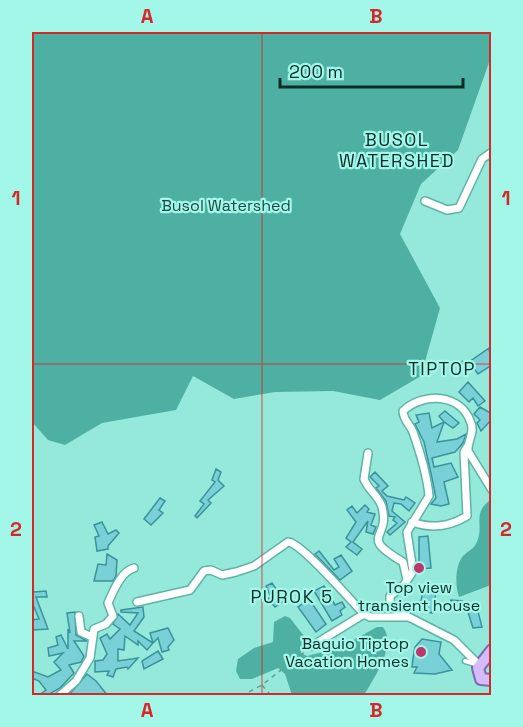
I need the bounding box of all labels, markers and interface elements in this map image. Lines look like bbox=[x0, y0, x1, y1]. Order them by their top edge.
text: A bbox=[141, 3, 154, 29]
text: B bbox=[369, 3, 383, 29]
scale bar bbox=[280, 51, 463, 89]
text: 200 m bbox=[289, 60, 343, 83]
district label: BUSOL WATERSHED bbox=[339, 128, 455, 172]
text: 1 bbox=[11, 185, 21, 211]
text: 1 bbox=[501, 185, 511, 211]
park label: Busol Watershed bbox=[161, 195, 291, 216]
district label: TIPTOP bbox=[408, 357, 476, 380]
text: 2 bbox=[10, 516, 22, 542]
text: 2 bbox=[500, 516, 512, 542]
marker: Top view transient house bbox=[412, 561, 426, 575]
place label: Top view transient house bbox=[358, 577, 480, 616]
district label: PUROK 5 bbox=[250, 585, 334, 608]
place label: Baguio Tiptop Vacation Homes bbox=[285, 633, 409, 672]
marker: Baguio Tiptop Vacation Homes bbox=[414, 645, 428, 659]
text: A bbox=[141, 697, 154, 723]
text: B bbox=[369, 697, 383, 723]

